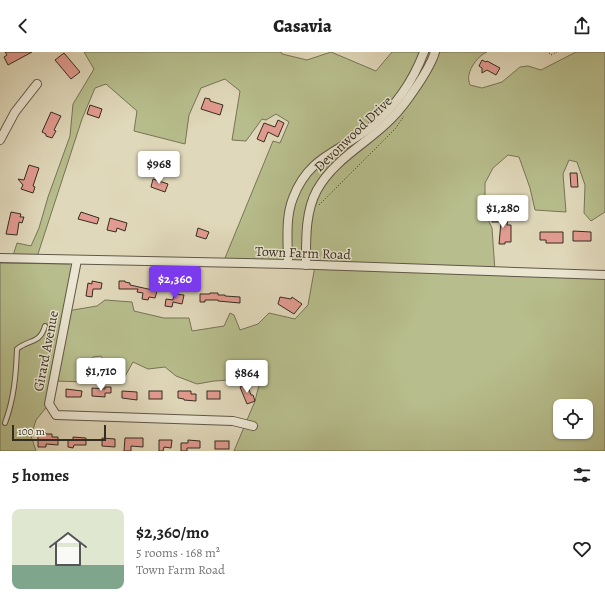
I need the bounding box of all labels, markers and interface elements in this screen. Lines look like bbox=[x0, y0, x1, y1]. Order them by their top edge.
text: Casavia bbox=[273, 14, 332, 38]
icon: back bbox=[12, 15, 34, 37]
icon: share bbox=[571, 15, 593, 37]
street label: Devonwood Drive bbox=[310, 92, 396, 176]
pin: $968 bbox=[135, 151, 183, 185]
text: $968 bbox=[147, 155, 171, 172]
pin: $1,280 bbox=[470, 195, 536, 229]
text: $1,280 bbox=[486, 199, 520, 216]
street label: Town Farm Road bbox=[255, 242, 352, 264]
pin: $2,360 bbox=[142, 266, 208, 300]
text: $2,360 bbox=[158, 270, 192, 287]
street label: Girard Avenue bbox=[29, 309, 63, 393]
pin: $1,710 bbox=[68, 358, 134, 392]
pin: $864 bbox=[223, 360, 271, 394]
text: $1,710 bbox=[86, 362, 116, 379]
text: $864 bbox=[235, 364, 259, 381]
map controls bbox=[553, 399, 593, 439]
button: locate bbox=[553, 399, 593, 439]
scale bar bbox=[12, 423, 106, 442]
text: 100 m bbox=[18, 424, 45, 439]
text: 5 homes bbox=[12, 464, 69, 487]
icon: filters bbox=[571, 464, 593, 486]
text: $2,360/mo bbox=[136, 521, 209, 544]
icon: home bbox=[44, 525, 92, 573]
icon: heart bbox=[571, 538, 593, 560]
text: 5 rooms · 168 m² bbox=[136, 544, 220, 561]
text: Town Farm Road bbox=[136, 561, 225, 578]

